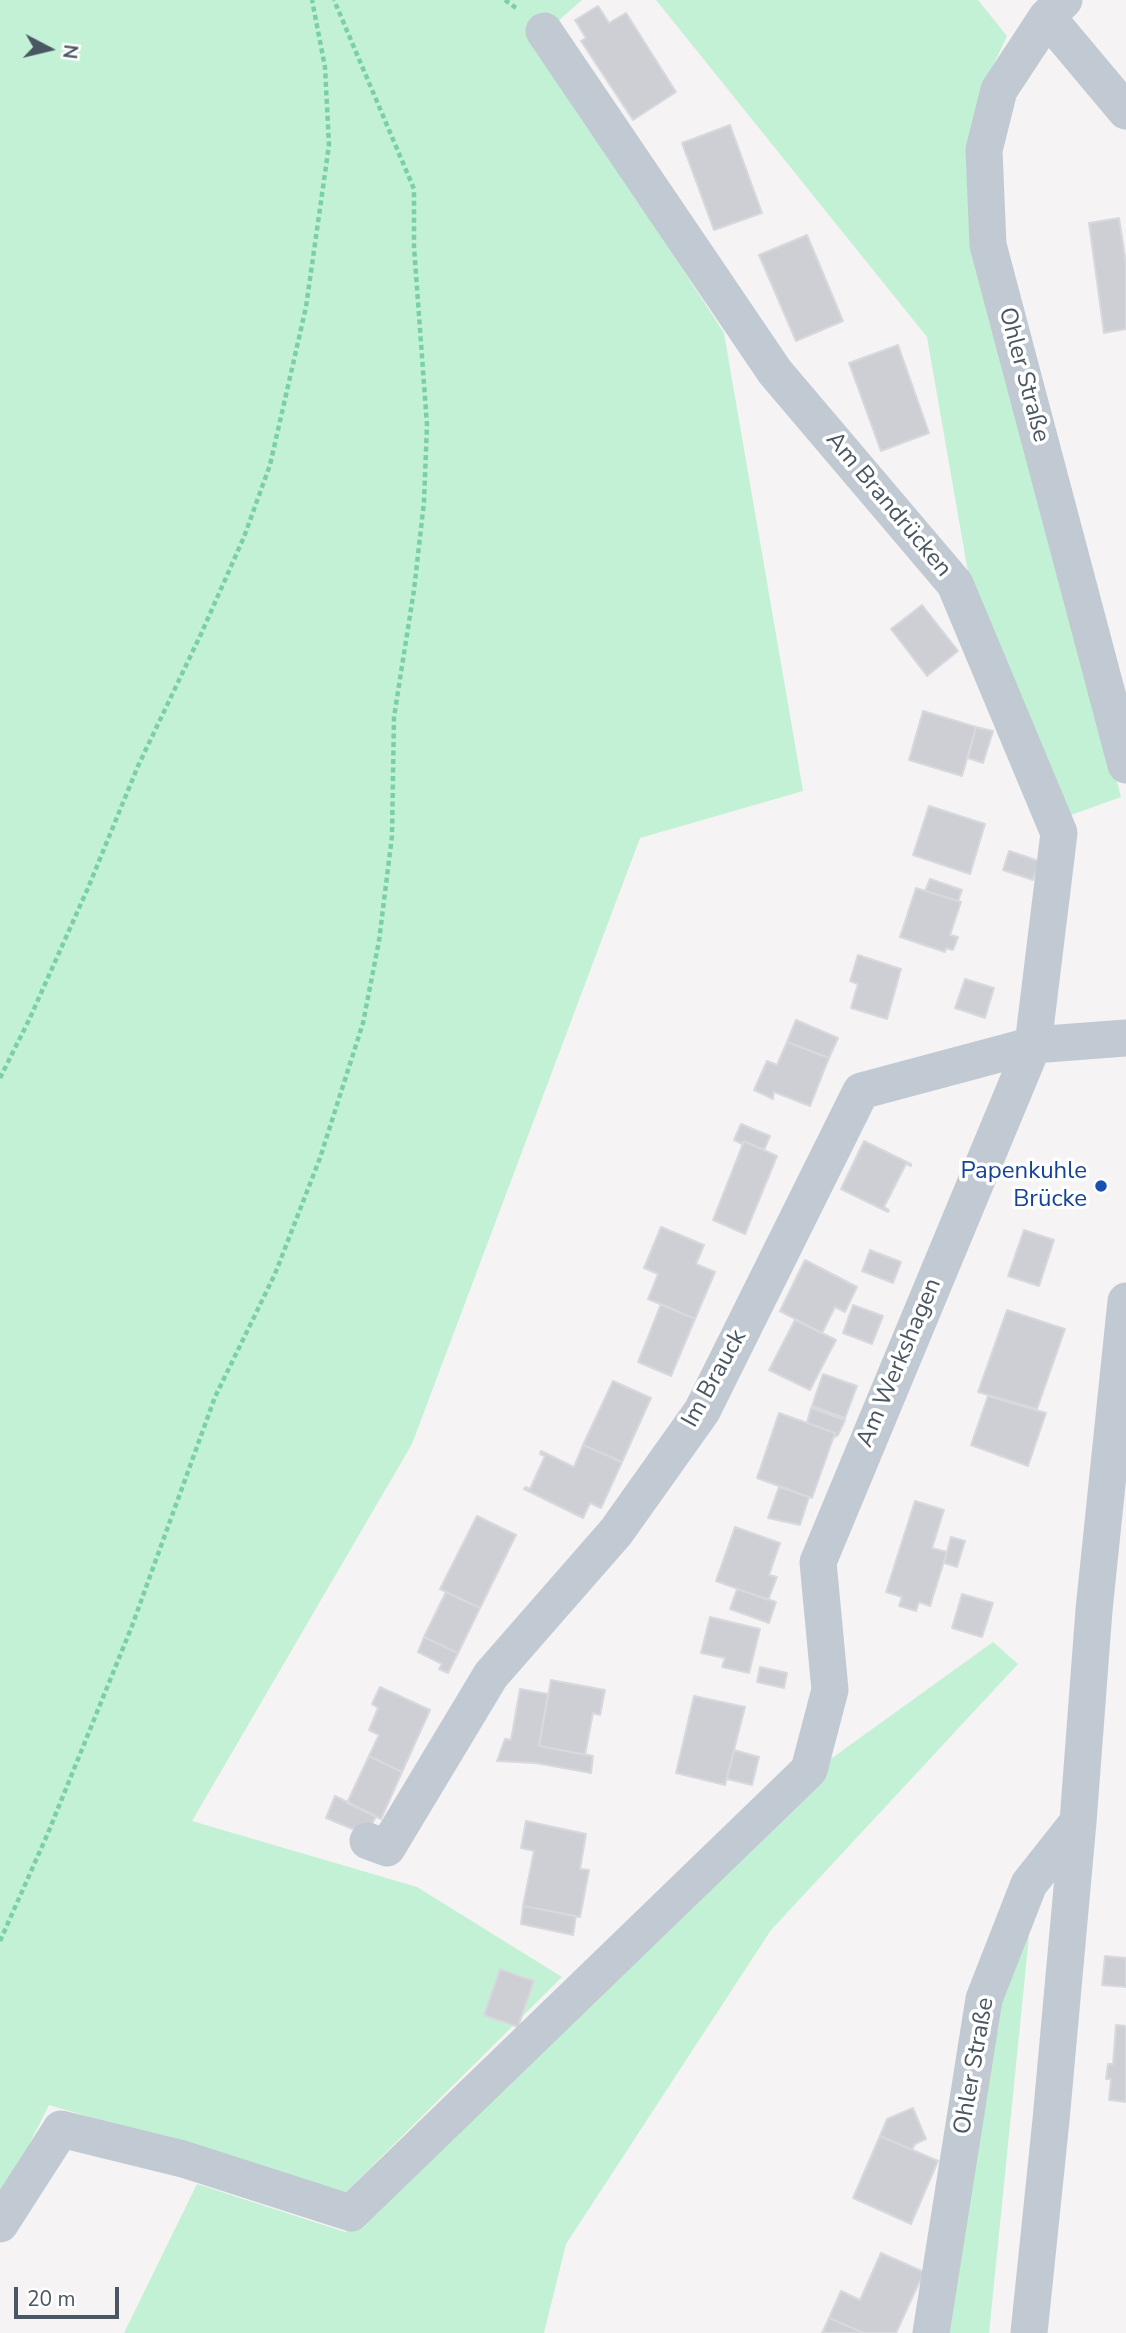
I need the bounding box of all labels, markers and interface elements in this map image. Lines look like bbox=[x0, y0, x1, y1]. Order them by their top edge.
north arrow bbox=[14, 14, 84, 84]
text: N bbox=[56, 43, 84, 60]
street label: Ohler Straße bbox=[991, 304, 1055, 446]
street label: Am Brandrücken bbox=[819, 427, 957, 583]
place label: Papenkuhle Brücke bbox=[960, 1158, 1087, 1214]
marker: Papenkuhle Brücke bbox=[1093, 1178, 1109, 1194]
street label: Am Werkshagen bbox=[851, 1274, 949, 1452]
street label: Im Brauck bbox=[677, 1325, 753, 1433]
street label: Ohler Straße bbox=[949, 1995, 1001, 2137]
scale bar bbox=[18, 2274, 122, 2318]
text: 20 m bbox=[27, 2285, 76, 2313]

